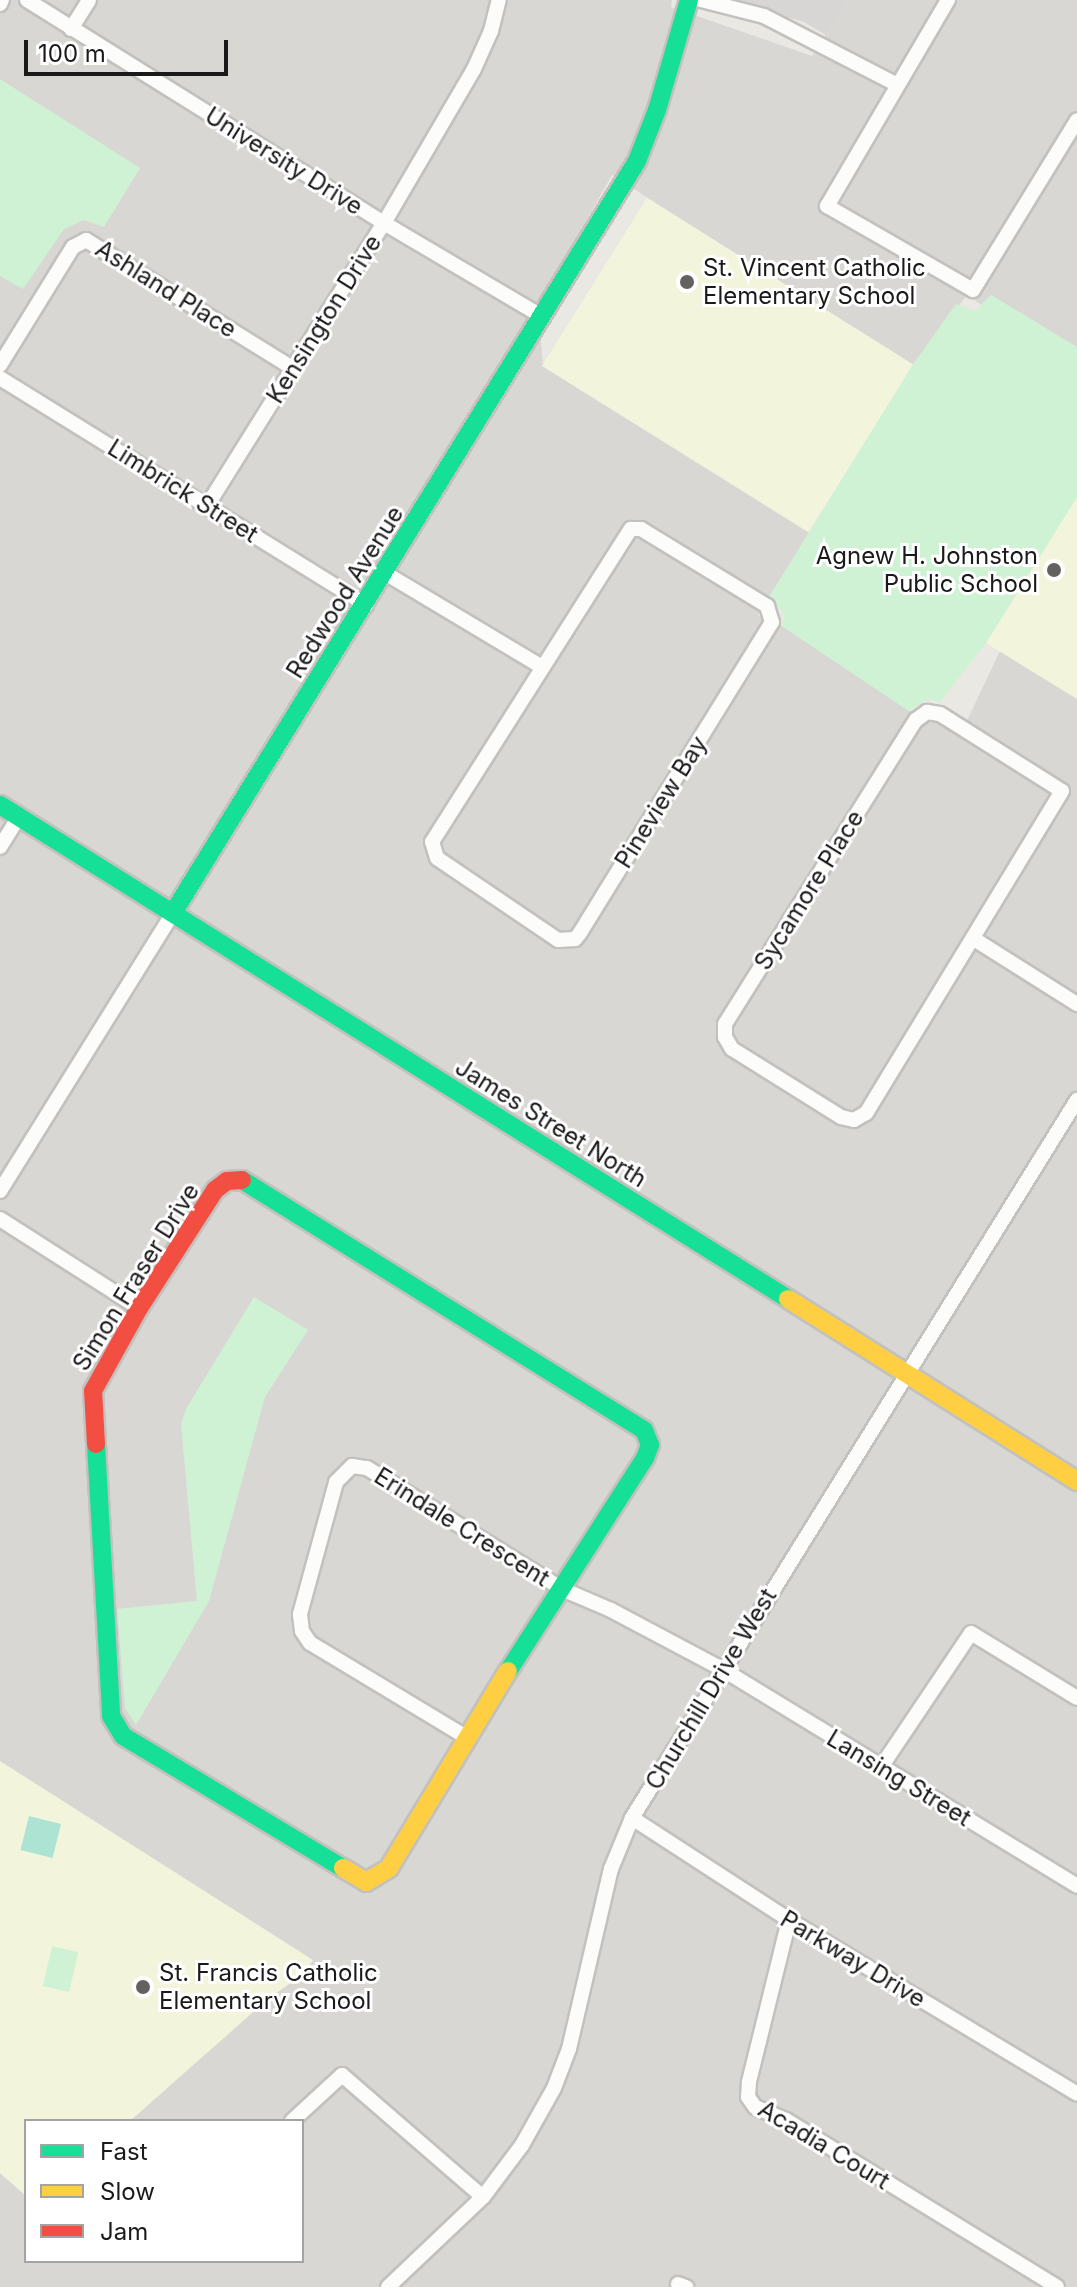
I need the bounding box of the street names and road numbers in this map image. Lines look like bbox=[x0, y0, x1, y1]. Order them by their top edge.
street label: University Drive bbox=[200, 101, 368, 221]
street label: Kensington Drive bbox=[261, 229, 387, 409]
street label: Ashland Place bbox=[90, 234, 242, 344]
street label: Limbrick Street bbox=[103, 433, 263, 549]
street label: Redwood Avenue bbox=[280, 501, 410, 683]
street label: Pineview Bay bbox=[609, 731, 713, 873]
street label: Sycamore Place bbox=[748, 805, 870, 975]
street label: James Street North bbox=[450, 1052, 652, 1194]
street label: Simon Fraser Drive bbox=[67, 1178, 205, 1376]
street label: Erindale Crescent bbox=[369, 1462, 555, 1592]
street label: Churchill Drive West bbox=[639, 1583, 783, 1795]
street label: Lansing Street bbox=[822, 1724, 976, 1832]
street label: Parkway Drive bbox=[775, 1904, 931, 2014]
street label: Acadia Court bbox=[753, 2095, 895, 2195]

